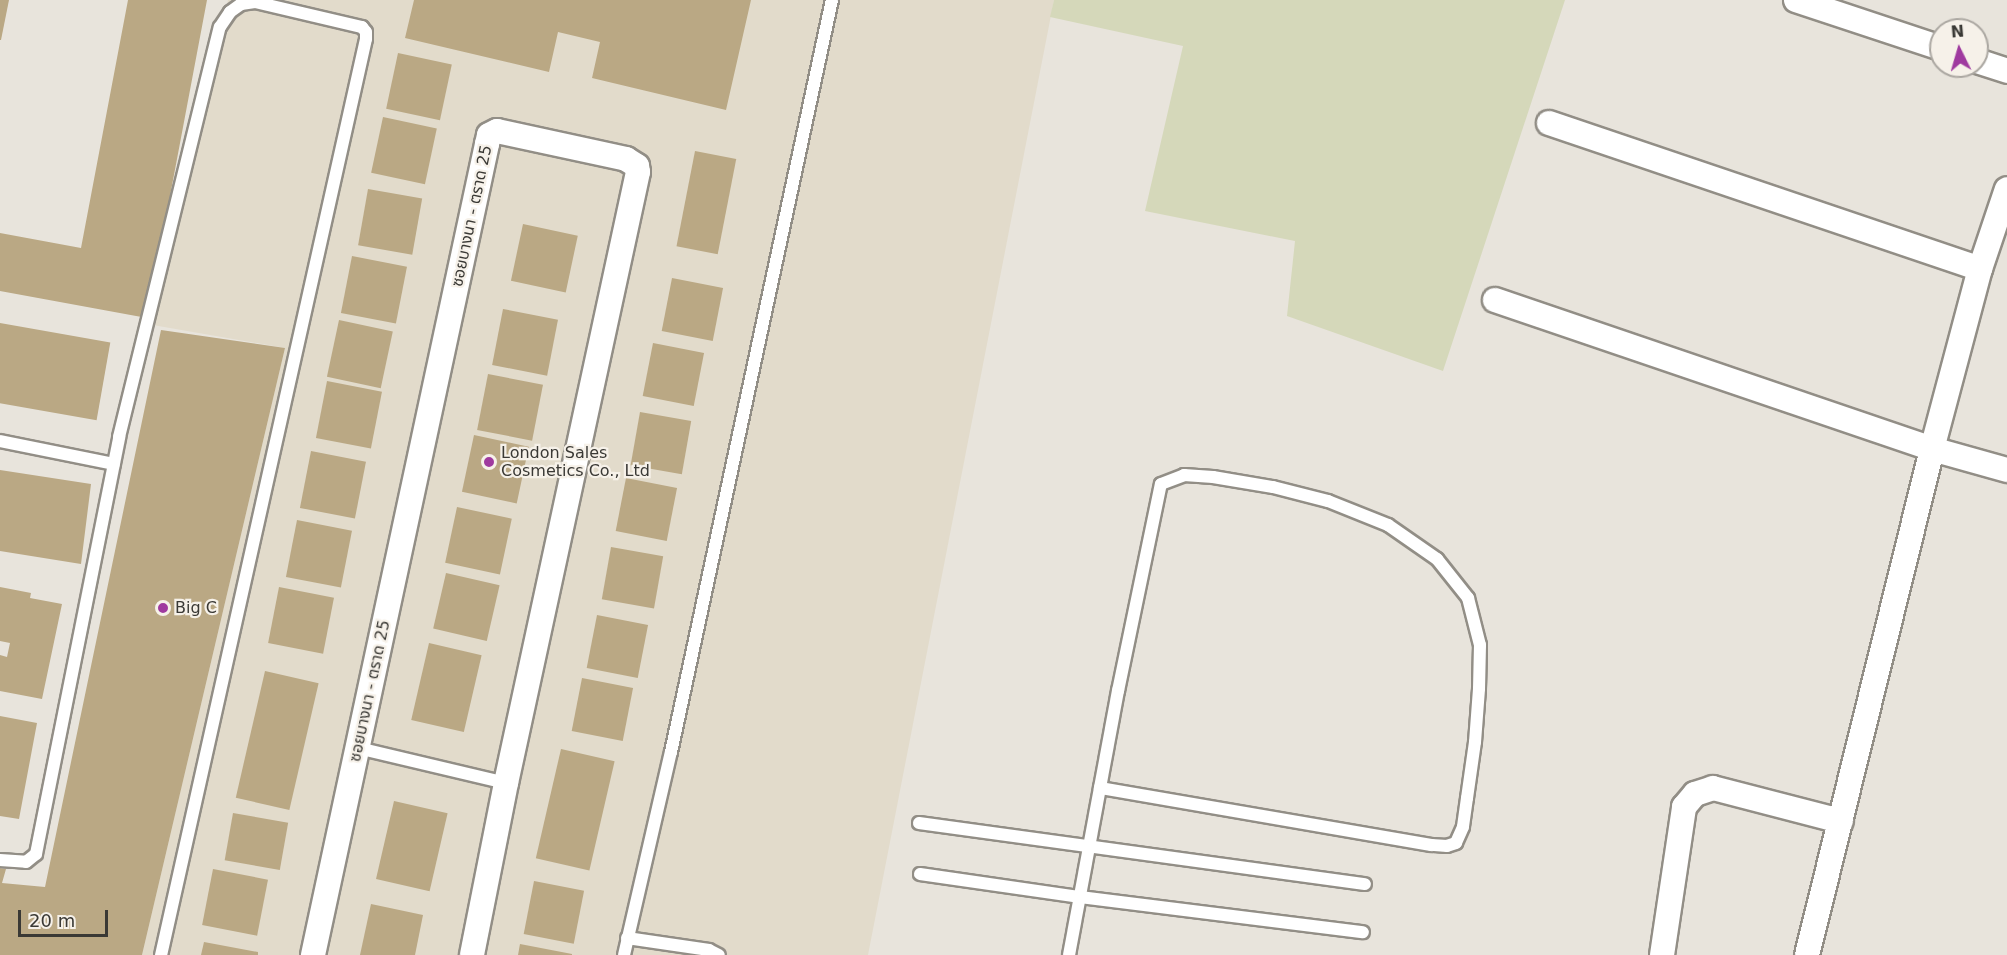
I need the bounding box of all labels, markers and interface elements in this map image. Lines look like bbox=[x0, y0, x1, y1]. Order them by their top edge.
north arrow bbox=[1929, 18, 1989, 78]
text: N bbox=[1950, 22, 1965, 42]
street label: ซอยบางนา - ตราด 25 bbox=[448, 143, 496, 289]
place label: London Sales Cosmetics Co., Ltd bbox=[501, 443, 650, 481]
marker: London Sales Cosmetics Co., Ltd bbox=[482, 455, 496, 469]
place label: Big C bbox=[175, 598, 217, 618]
marker: Big C bbox=[156, 601, 170, 615]
street label: ซอยบางนา - ตราด 25 bbox=[346, 618, 394, 764]
scale bar bbox=[21, 898, 111, 936]
text: 20 m bbox=[29, 910, 75, 931]

